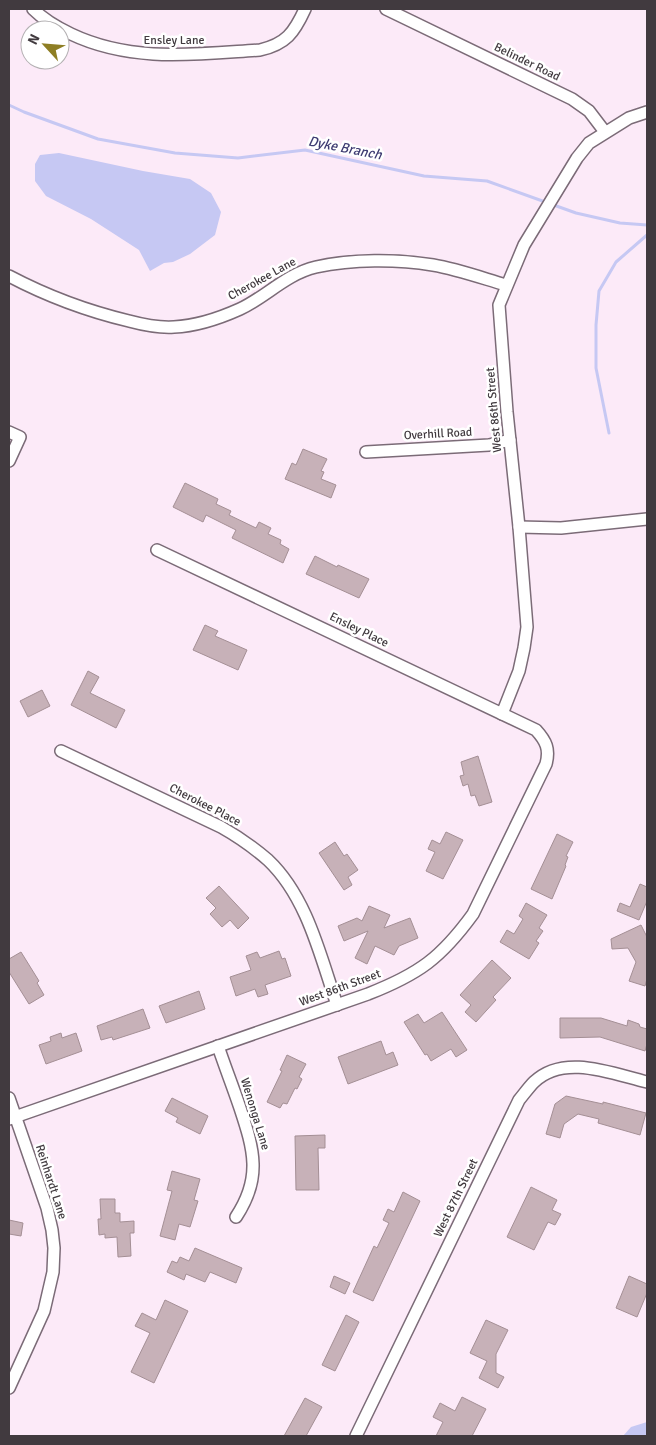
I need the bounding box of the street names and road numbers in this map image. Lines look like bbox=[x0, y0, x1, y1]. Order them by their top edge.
street label: Ensley Lane bbox=[144, 33, 204, 48]
street label: Belinder Road bbox=[492, 40, 562, 84]
street label: Cherokee Lane bbox=[225, 254, 299, 304]
street label: West 86th Street bbox=[483, 367, 505, 453]
street label: Overhill Road bbox=[403, 425, 473, 443]
street label: Ensley Place bbox=[327, 609, 391, 651]
street label: Cherokee Place bbox=[167, 780, 243, 830]
street label: West 86th Street bbox=[297, 966, 383, 1010]
street label: Wenonga Lane bbox=[237, 1076, 273, 1152]
street label: Reinhardt Lane bbox=[32, 1143, 70, 1221]
street label: West 87th Street bbox=[431, 1156, 481, 1240]

